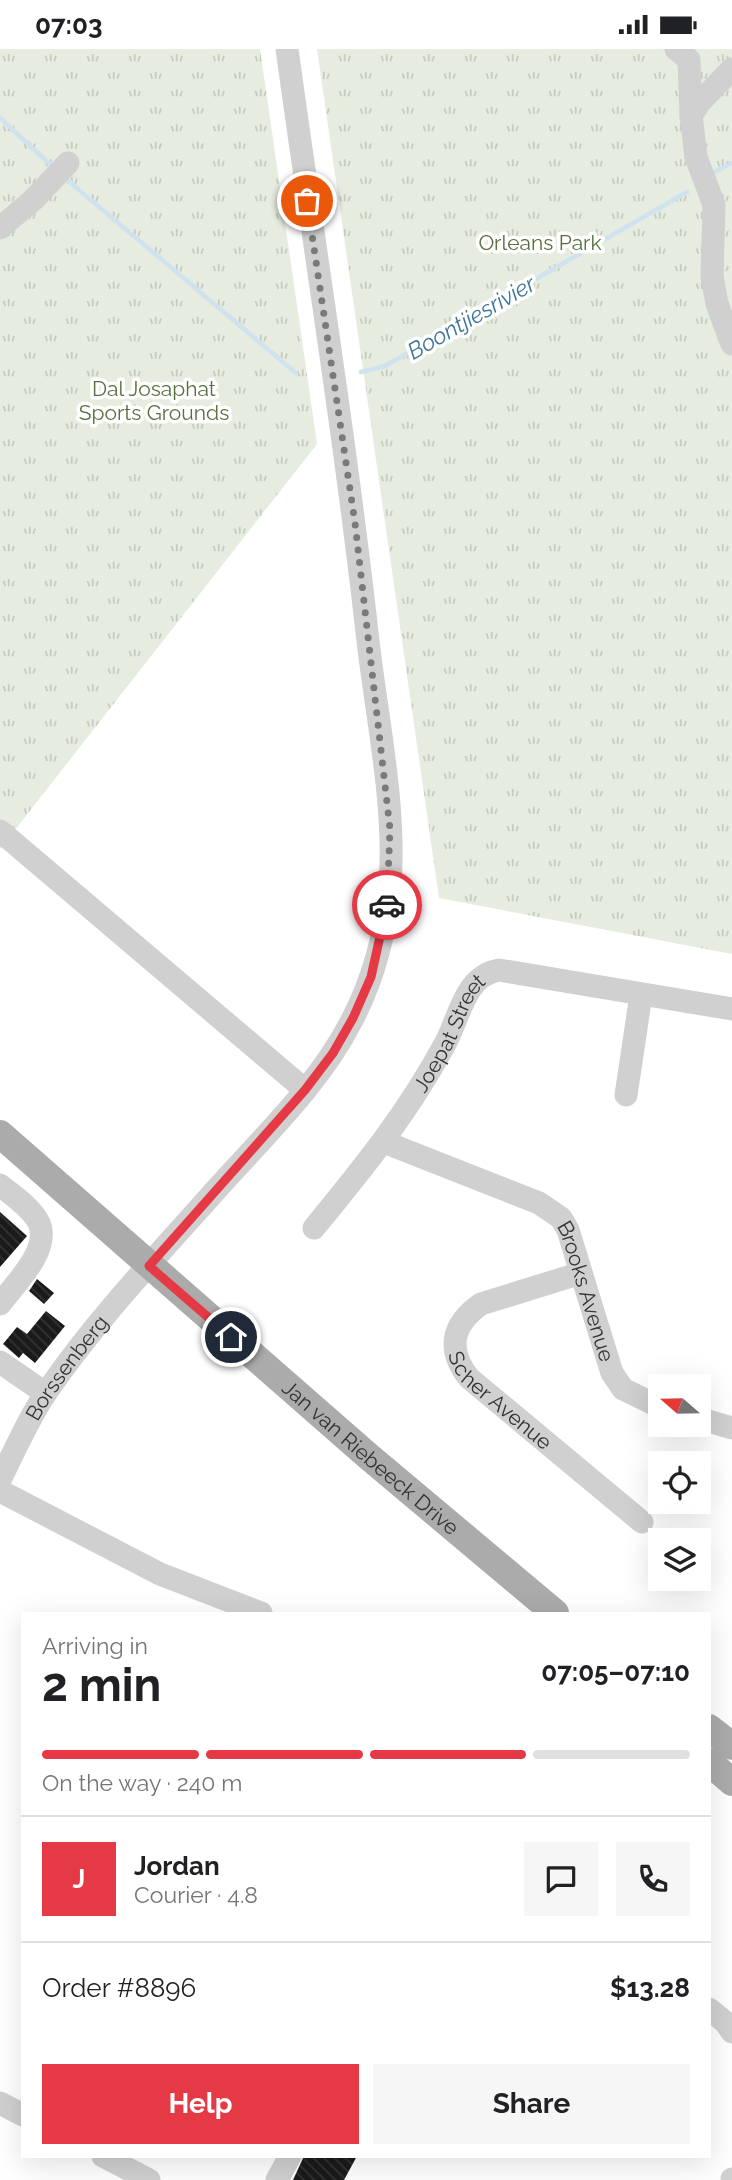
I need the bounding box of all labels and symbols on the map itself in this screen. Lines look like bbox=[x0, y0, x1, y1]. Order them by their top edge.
pin bbox=[277, 171, 337, 231]
park label: Orleans Park bbox=[478, 230, 602, 255]
water label: Boontjiesrivier bbox=[402, 269, 541, 365]
park label: Dal Josaphat Sports Grounds bbox=[79, 376, 229, 425]
courier bbox=[352, 870, 422, 940]
street label: Joepat Street bbox=[407, 968, 490, 1096]
street label: Brooks Avenue bbox=[553, 1216, 620, 1364]
pin bbox=[201, 1307, 261, 1367]
street label: Borssenberg bbox=[20, 1310, 113, 1424]
street label: Scher Avenue bbox=[444, 1348, 557, 1454]
north arrow bbox=[648, 1374, 710, 1437]
street label: Jan van Riebeeck Drive bbox=[277, 1375, 464, 1540]

